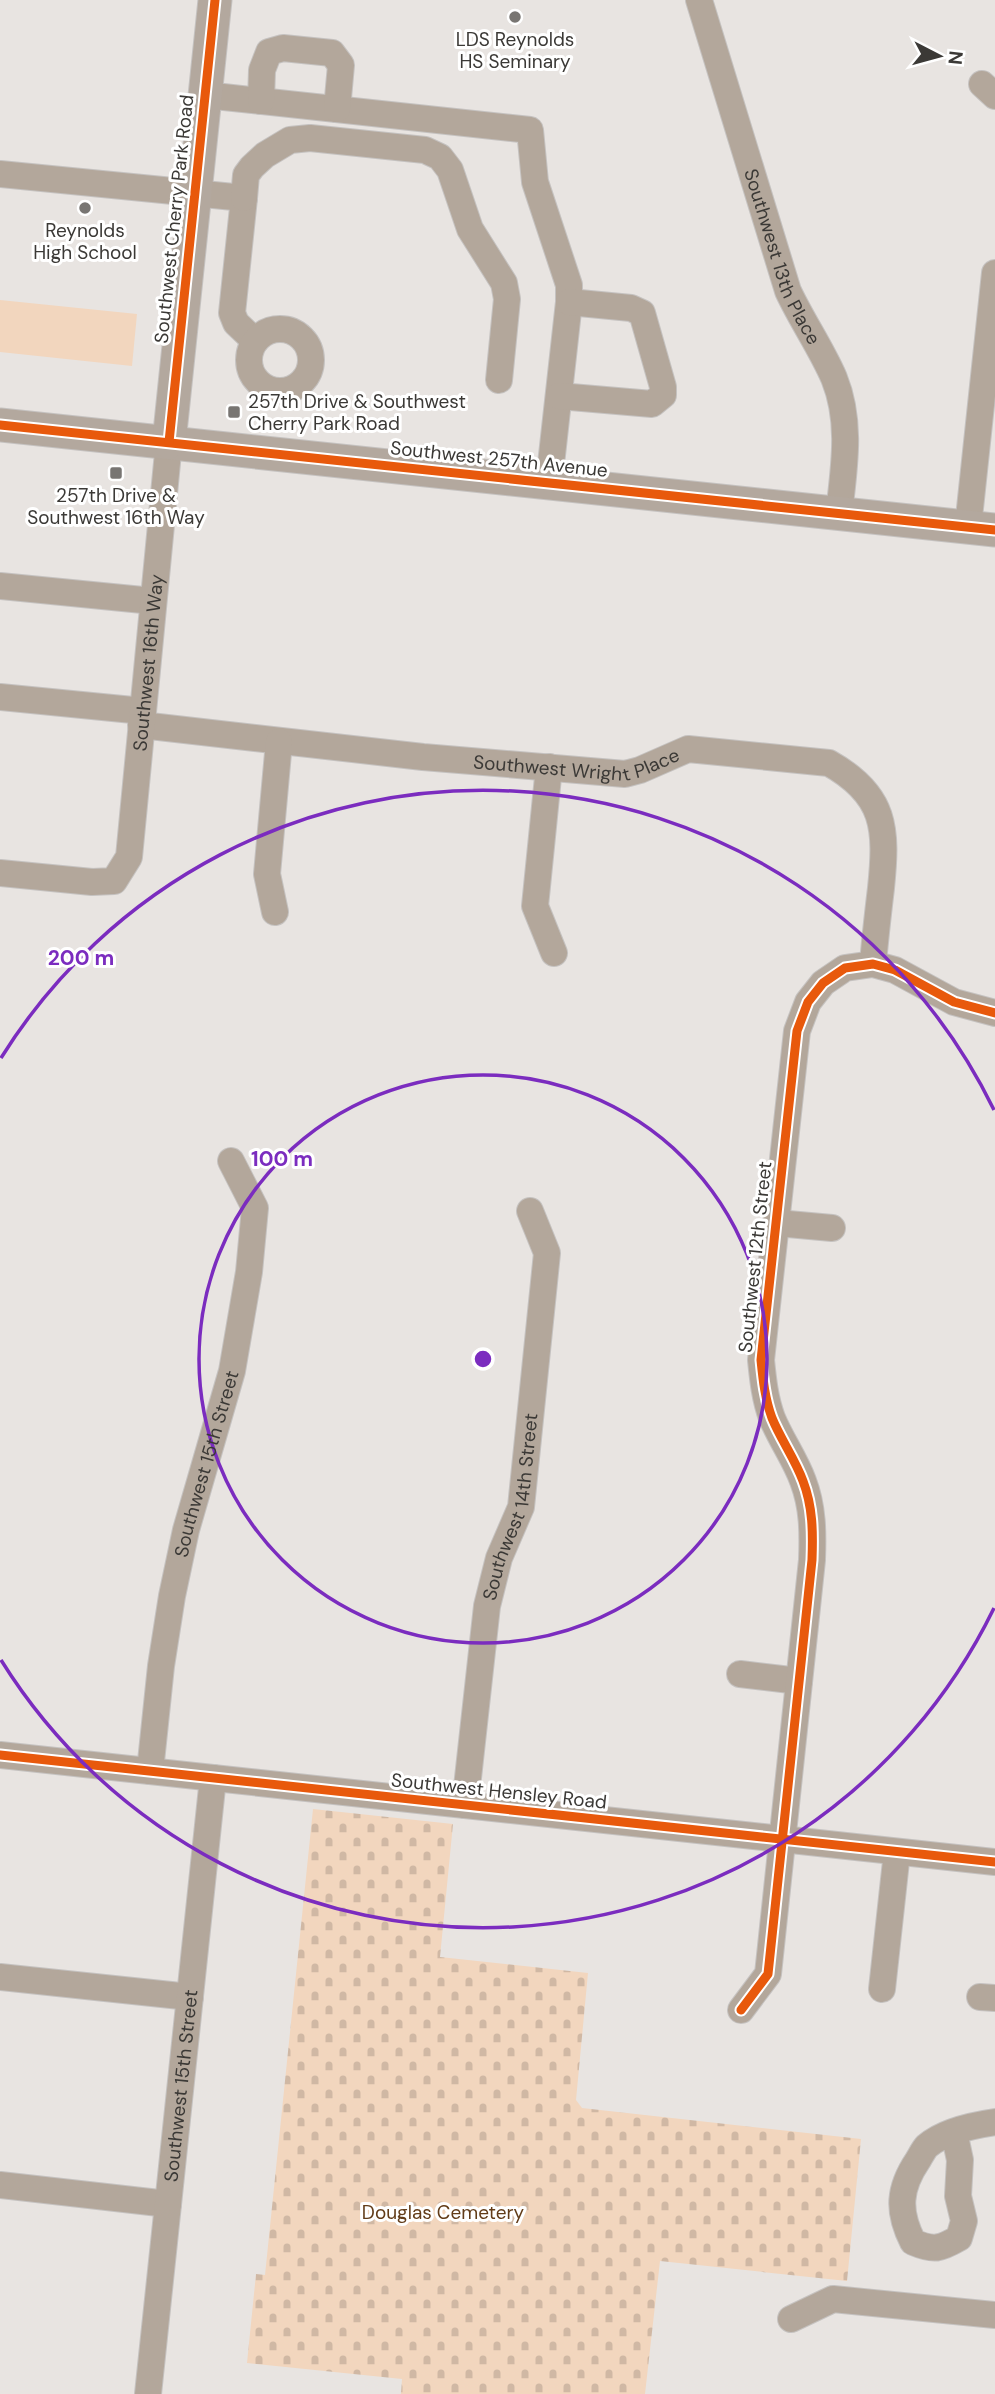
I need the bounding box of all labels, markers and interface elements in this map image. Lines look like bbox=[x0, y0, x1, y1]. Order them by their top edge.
marker: LDS Reynolds HS Seminary bbox=[507, 9, 523, 25]
north arrow bbox=[904, 21, 974, 91]
place label: LDS Reynolds HS Seminary bbox=[456, 27, 574, 74]
text: N bbox=[942, 50, 969, 66]
street label: Southwest Cherry Park Road bbox=[149, 93, 199, 345]
street label: Southwest 13th Place bbox=[739, 166, 827, 349]
marker: Reynolds High School bbox=[77, 200, 93, 216]
place label: Reynolds High School bbox=[33, 218, 137, 265]
place label: 257th Drive & Southwest Cherry Park Road bbox=[248, 389, 466, 436]
marker: 257th Drive & Southwest Cherry Park Road bbox=[226, 404, 242, 420]
street label: Southwest 257th Avenue bbox=[389, 435, 609, 483]
marker: 257th Drive & Southwest 16th Way bbox=[108, 465, 124, 481]
place label: 257th Drive & Southwest 16th Way bbox=[27, 483, 205, 530]
street label: Southwest 16th Way bbox=[127, 573, 169, 752]
street label: Southwest Wright Place bbox=[472, 742, 683, 787]
text: 200 m bbox=[48, 944, 114, 972]
text: 100 m bbox=[251, 1145, 313, 1173]
street label: Southwest 12th Street bbox=[733, 1160, 777, 1354]
centre of rings bbox=[471, 1347, 495, 1371]
street label: Southwest 15th Street bbox=[168, 1367, 244, 1559]
street label: Southwest 14th Street bbox=[476, 1412, 543, 1603]
street label: Southwest Hensley Road bbox=[390, 1767, 608, 1815]
street label: Southwest 15th Street bbox=[158, 1988, 203, 2183]
park label: Douglas Cemetery bbox=[362, 2200, 525, 2225]

